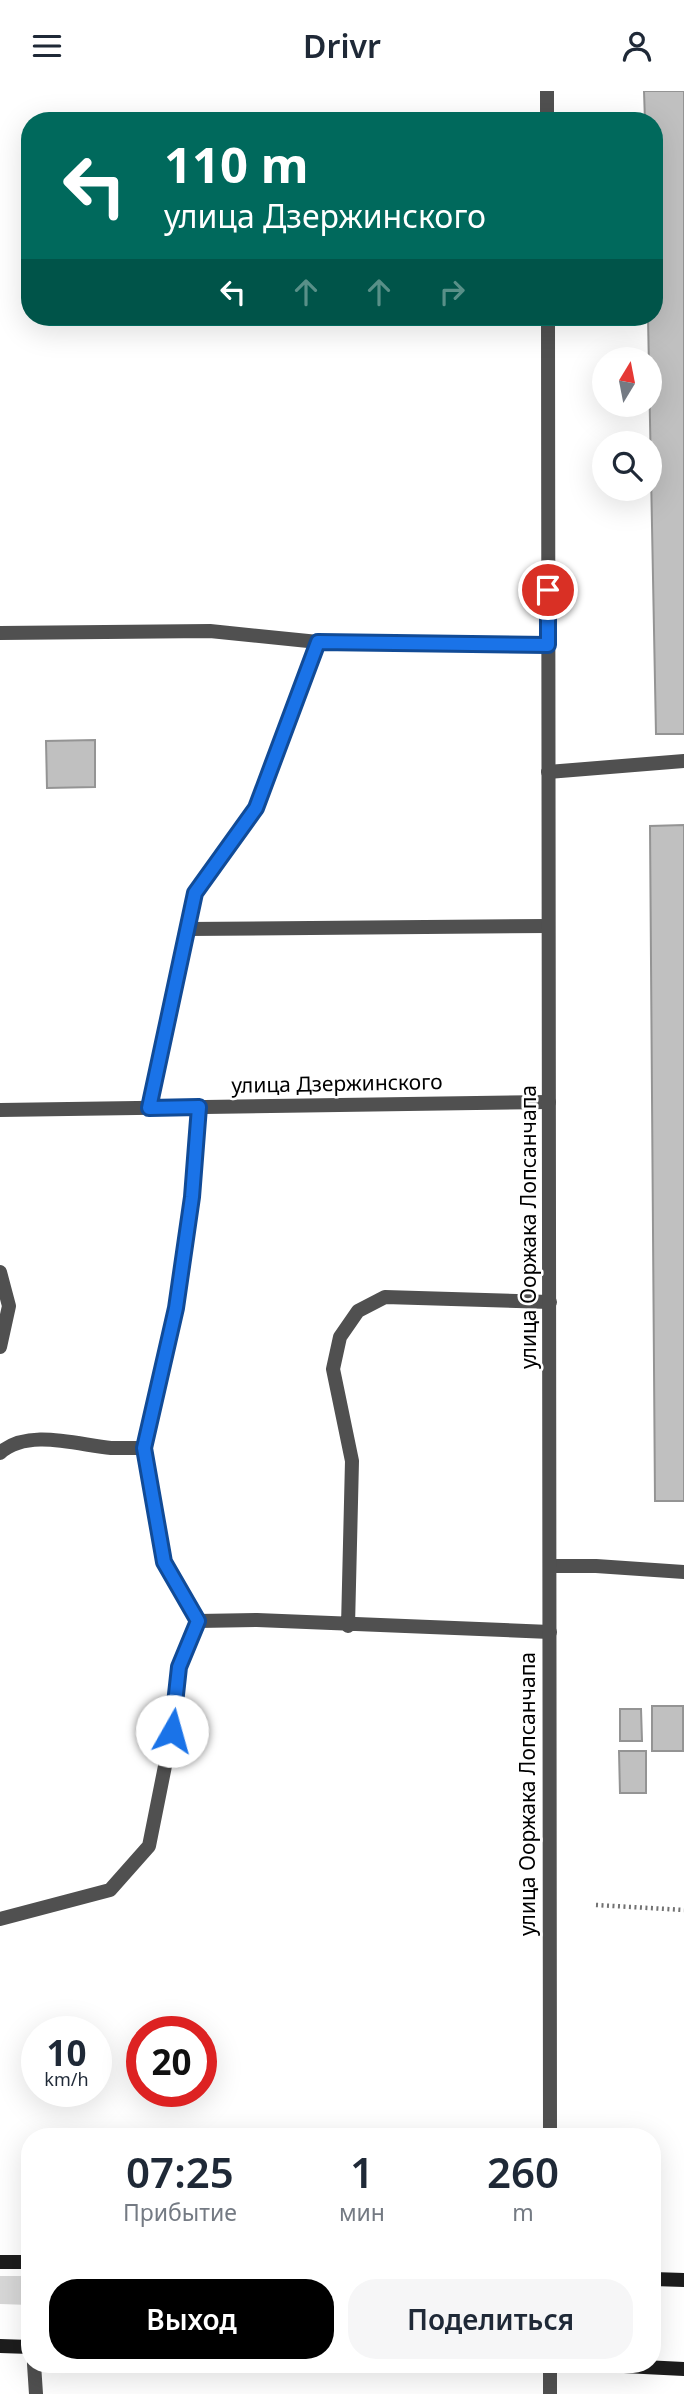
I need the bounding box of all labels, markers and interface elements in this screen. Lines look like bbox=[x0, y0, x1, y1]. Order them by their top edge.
text: Drivr bbox=[303, 24, 381, 67]
icon: menu bbox=[28, 27, 66, 65]
icon: person bbox=[618, 27, 656, 65]
text: 110 m bbox=[164, 131, 309, 197]
icon: left bbox=[49, 140, 140, 231]
text: улица Дзержинского bbox=[164, 194, 486, 237]
icon: left bbox=[214, 273, 252, 311]
icon: ahead bbox=[287, 273, 325, 311]
icon: ahead bbox=[360, 273, 398, 311]
icon: right bbox=[433, 273, 471, 311]
north arrow bbox=[592, 347, 662, 417]
map controls bbox=[592, 347, 662, 501]
button: search bbox=[592, 431, 662, 501]
pin bbox=[518, 560, 578, 620]
icon: arrive bbox=[529, 571, 567, 609]
street label: улица Дзержинского bbox=[231, 1067, 443, 1099]
street label: улица Ооржака Лопсанчапа bbox=[514, 1085, 542, 1369]
street label: улица Ооржака Лопсанчапа bbox=[513, 1652, 541, 1936]
position arrow bbox=[135, 1694, 209, 1768]
speed limit sign: 20 bbox=[126, 2016, 217, 2107]
text: 10 bbox=[46, 2029, 87, 2076]
text: km/h bbox=[44, 2067, 89, 2091]
text: 07:25 bbox=[126, 2143, 234, 2200]
text: 1 bbox=[350, 2143, 374, 2200]
text: 260 bbox=[487, 2143, 559, 2200]
text: Прибытие bbox=[123, 2196, 237, 2228]
text: мин bbox=[339, 2196, 385, 2228]
text: m bbox=[512, 2196, 534, 2228]
button: Выход bbox=[49, 2279, 334, 2359]
button: Поделиться bbox=[348, 2279, 633, 2359]

